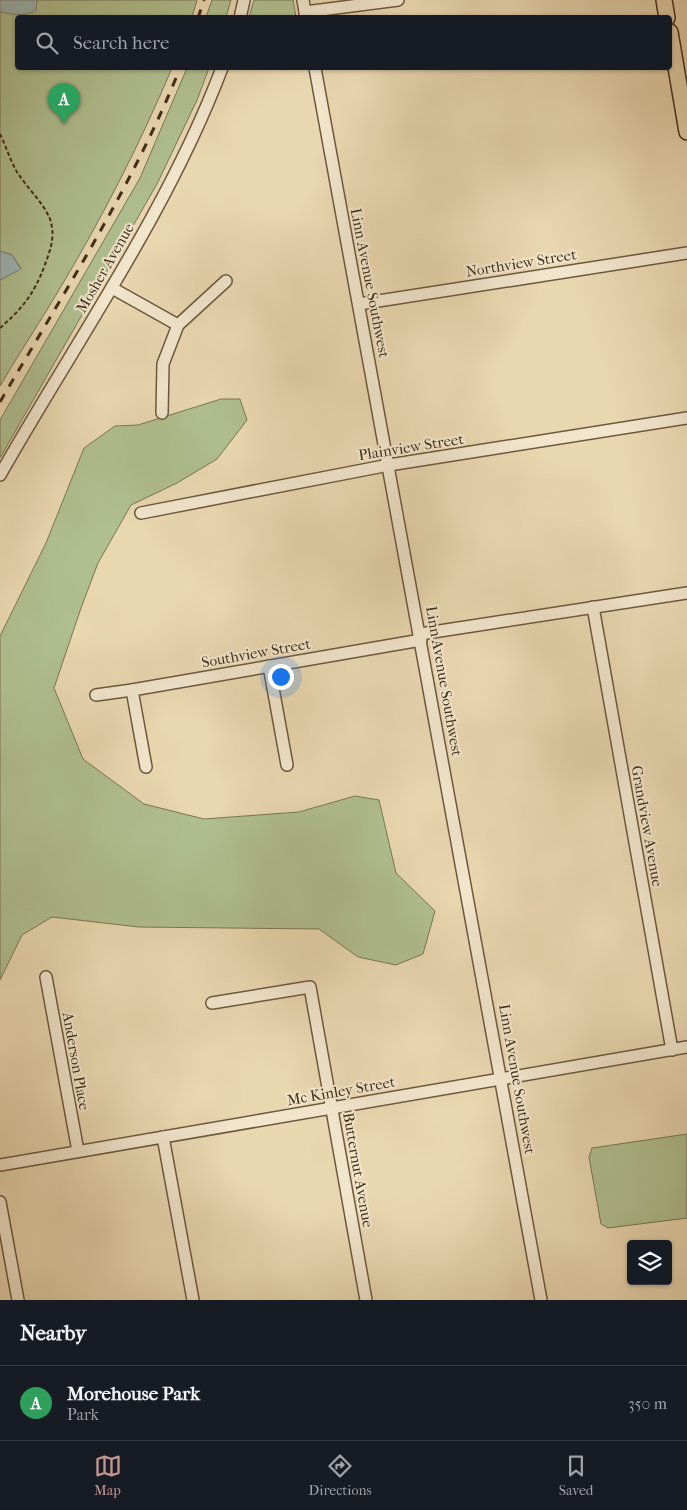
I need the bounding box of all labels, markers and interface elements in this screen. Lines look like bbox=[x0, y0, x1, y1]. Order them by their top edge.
search box bbox=[15, 15, 672, 70]
icon: search bbox=[33, 29, 61, 57]
text: Search here bbox=[73, 32, 169, 54]
pin: A bbox=[48, 83, 80, 124]
street label: Linn Avenue Southwest bbox=[347, 207, 393, 360]
street label: Mosher Avenue bbox=[72, 220, 138, 316]
street label: Northview Street bbox=[464, 245, 578, 281]
street label: Plainview Street bbox=[357, 430, 465, 464]
street label: Linn Avenue Southwest bbox=[422, 605, 466, 758]
street label: Southview Street bbox=[200, 634, 312, 671]
your location bbox=[268, 664, 294, 690]
street label: Grandview Avenue bbox=[627, 764, 667, 888]
street label: Linn Avenue Southwest bbox=[495, 1003, 539, 1156]
street label: Anderson Place bbox=[58, 1009, 94, 1112]
street label: Mc Kinley Street bbox=[286, 1073, 397, 1109]
street label: Butternut Avenue bbox=[339, 1111, 377, 1230]
map controls bbox=[627, 1240, 672, 1285]
button: layers bbox=[627, 1240, 672, 1285]
text: Nearby bbox=[20, 1321, 86, 1345]
text: Morehouse Park bbox=[67, 1383, 200, 1405]
text: A bbox=[31, 1394, 41, 1413]
text: 350 m bbox=[628, 1394, 667, 1413]
text: Park bbox=[67, 1405, 99, 1424]
tab: Map bbox=[94, 1452, 122, 1499]
tab: Directions bbox=[309, 1452, 372, 1499]
tab: Saved bbox=[559, 1452, 593, 1499]

